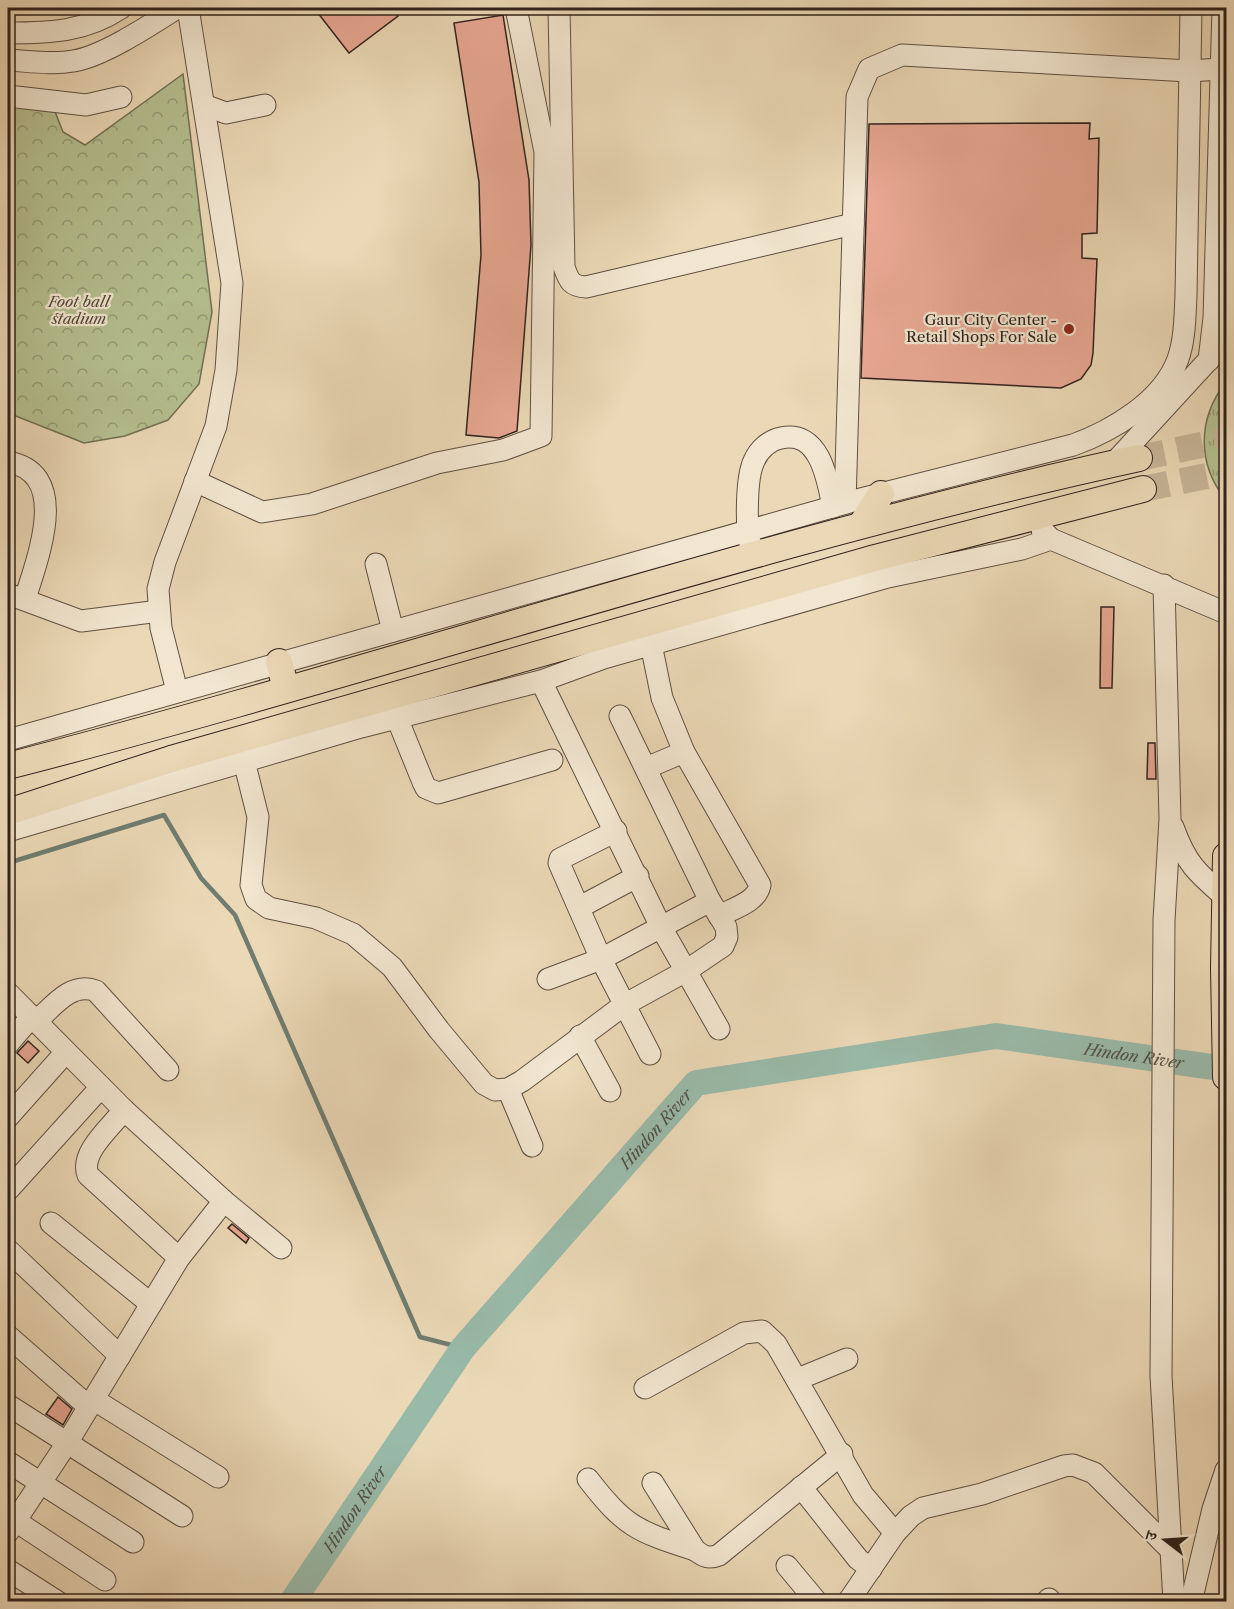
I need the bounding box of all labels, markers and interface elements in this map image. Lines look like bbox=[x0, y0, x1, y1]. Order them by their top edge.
park label: Foot ball stadium bbox=[47, 292, 112, 328]
place label: Gaur City Center - Retail Shops For Sale bbox=[906, 310, 1057, 346]
marker: Gaur City Center - Retail Shops For Sale bbox=[1062, 322, 1076, 336]
water label: Hindon River bbox=[1081, 1038, 1187, 1073]
water label: Hindon River bbox=[614, 1083, 697, 1175]
water label: Hindon River bbox=[317, 1461, 392, 1558]
north arrow bbox=[1135, 1510, 1195, 1570]
text: उ bbox=[1140, 1527, 1162, 1543]

